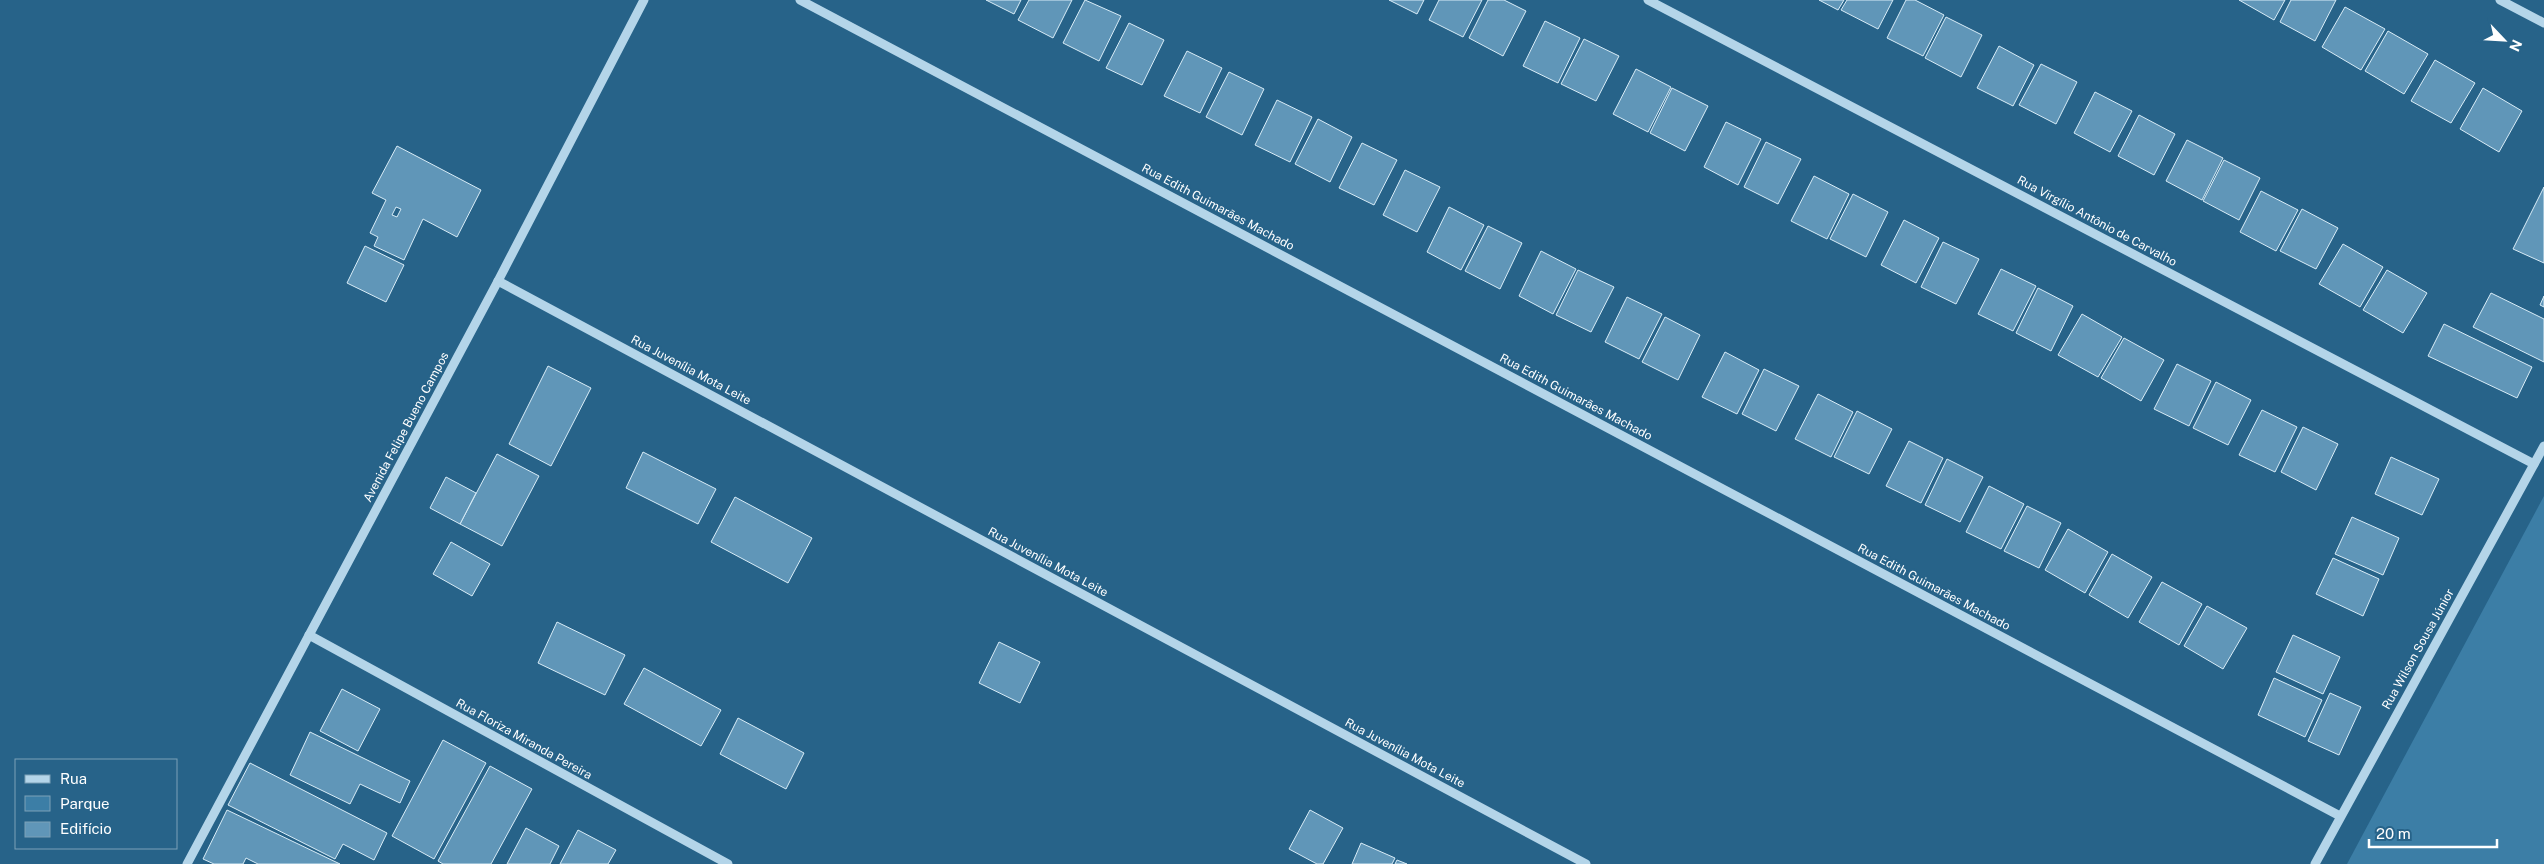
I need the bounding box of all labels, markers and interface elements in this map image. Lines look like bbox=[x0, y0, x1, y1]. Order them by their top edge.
north arrow bbox=[2479, 15, 2529, 65]
text: N bbox=[2506, 37, 2525, 54]
street label: Rua Edith Guimarães Machado bbox=[1139, 161, 1297, 253]
street label: Rua Virgílio Antônio de Carvalho bbox=[2015, 173, 2179, 269]
street label: Rua Juvenília Mota Leite bbox=[629, 332, 754, 408]
street label: Avenida Felipe Bueno Campos bbox=[360, 350, 452, 504]
street label: Rua Edith Guimarães Machado bbox=[1497, 351, 1655, 443]
street label: Rua Juvenília Mota Leite bbox=[986, 524, 1111, 600]
street label: Rua Edith Guimarães Machado bbox=[1855, 541, 2013, 633]
street label: Rua Wilson Sousa Júnior bbox=[2379, 586, 2457, 712]
street label: Rua Floriza Miranda Pereira bbox=[454, 696, 594, 782]
street label: Rua Juvenília Mota Leite bbox=[1343, 715, 1468, 791]
legend bbox=[15, 759, 178, 849]
text: Rua bbox=[60, 770, 87, 787]
text: Parque bbox=[60, 795, 110, 812]
scale bar bbox=[2369, 816, 2496, 848]
text: Edifício bbox=[60, 820, 112, 837]
text: 20 m bbox=[2376, 825, 2411, 842]

